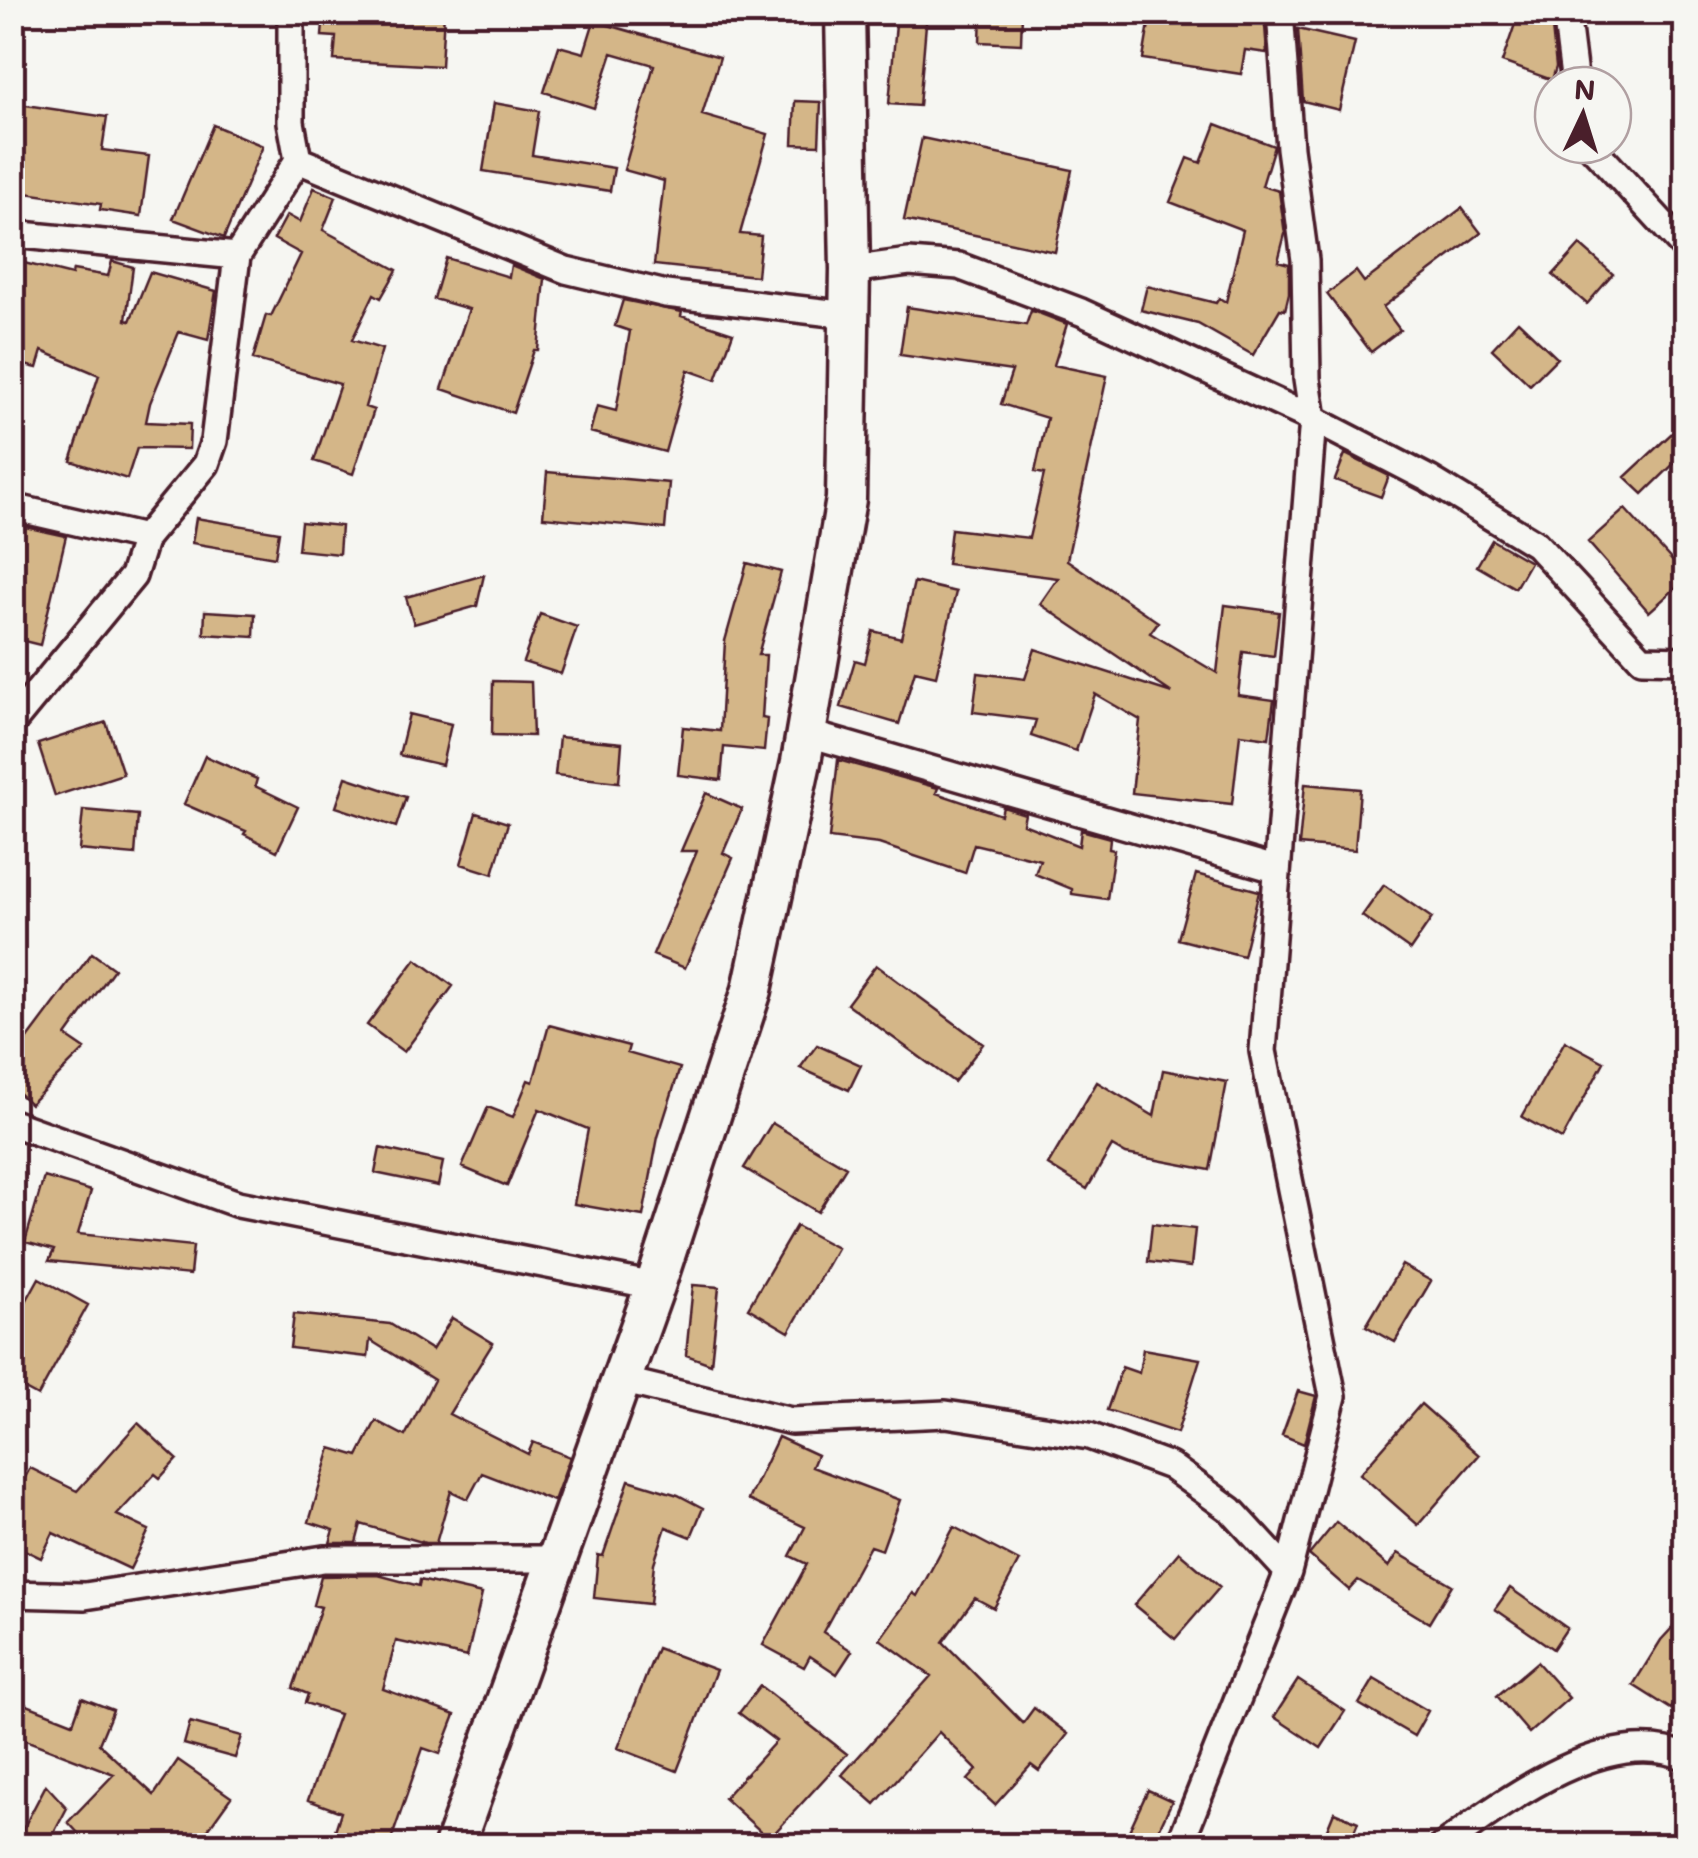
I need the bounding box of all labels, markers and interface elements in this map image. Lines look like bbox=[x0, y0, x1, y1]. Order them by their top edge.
north arrow bbox=[1533, 65, 1633, 165]
text: N bbox=[1573, 70, 1597, 108]

